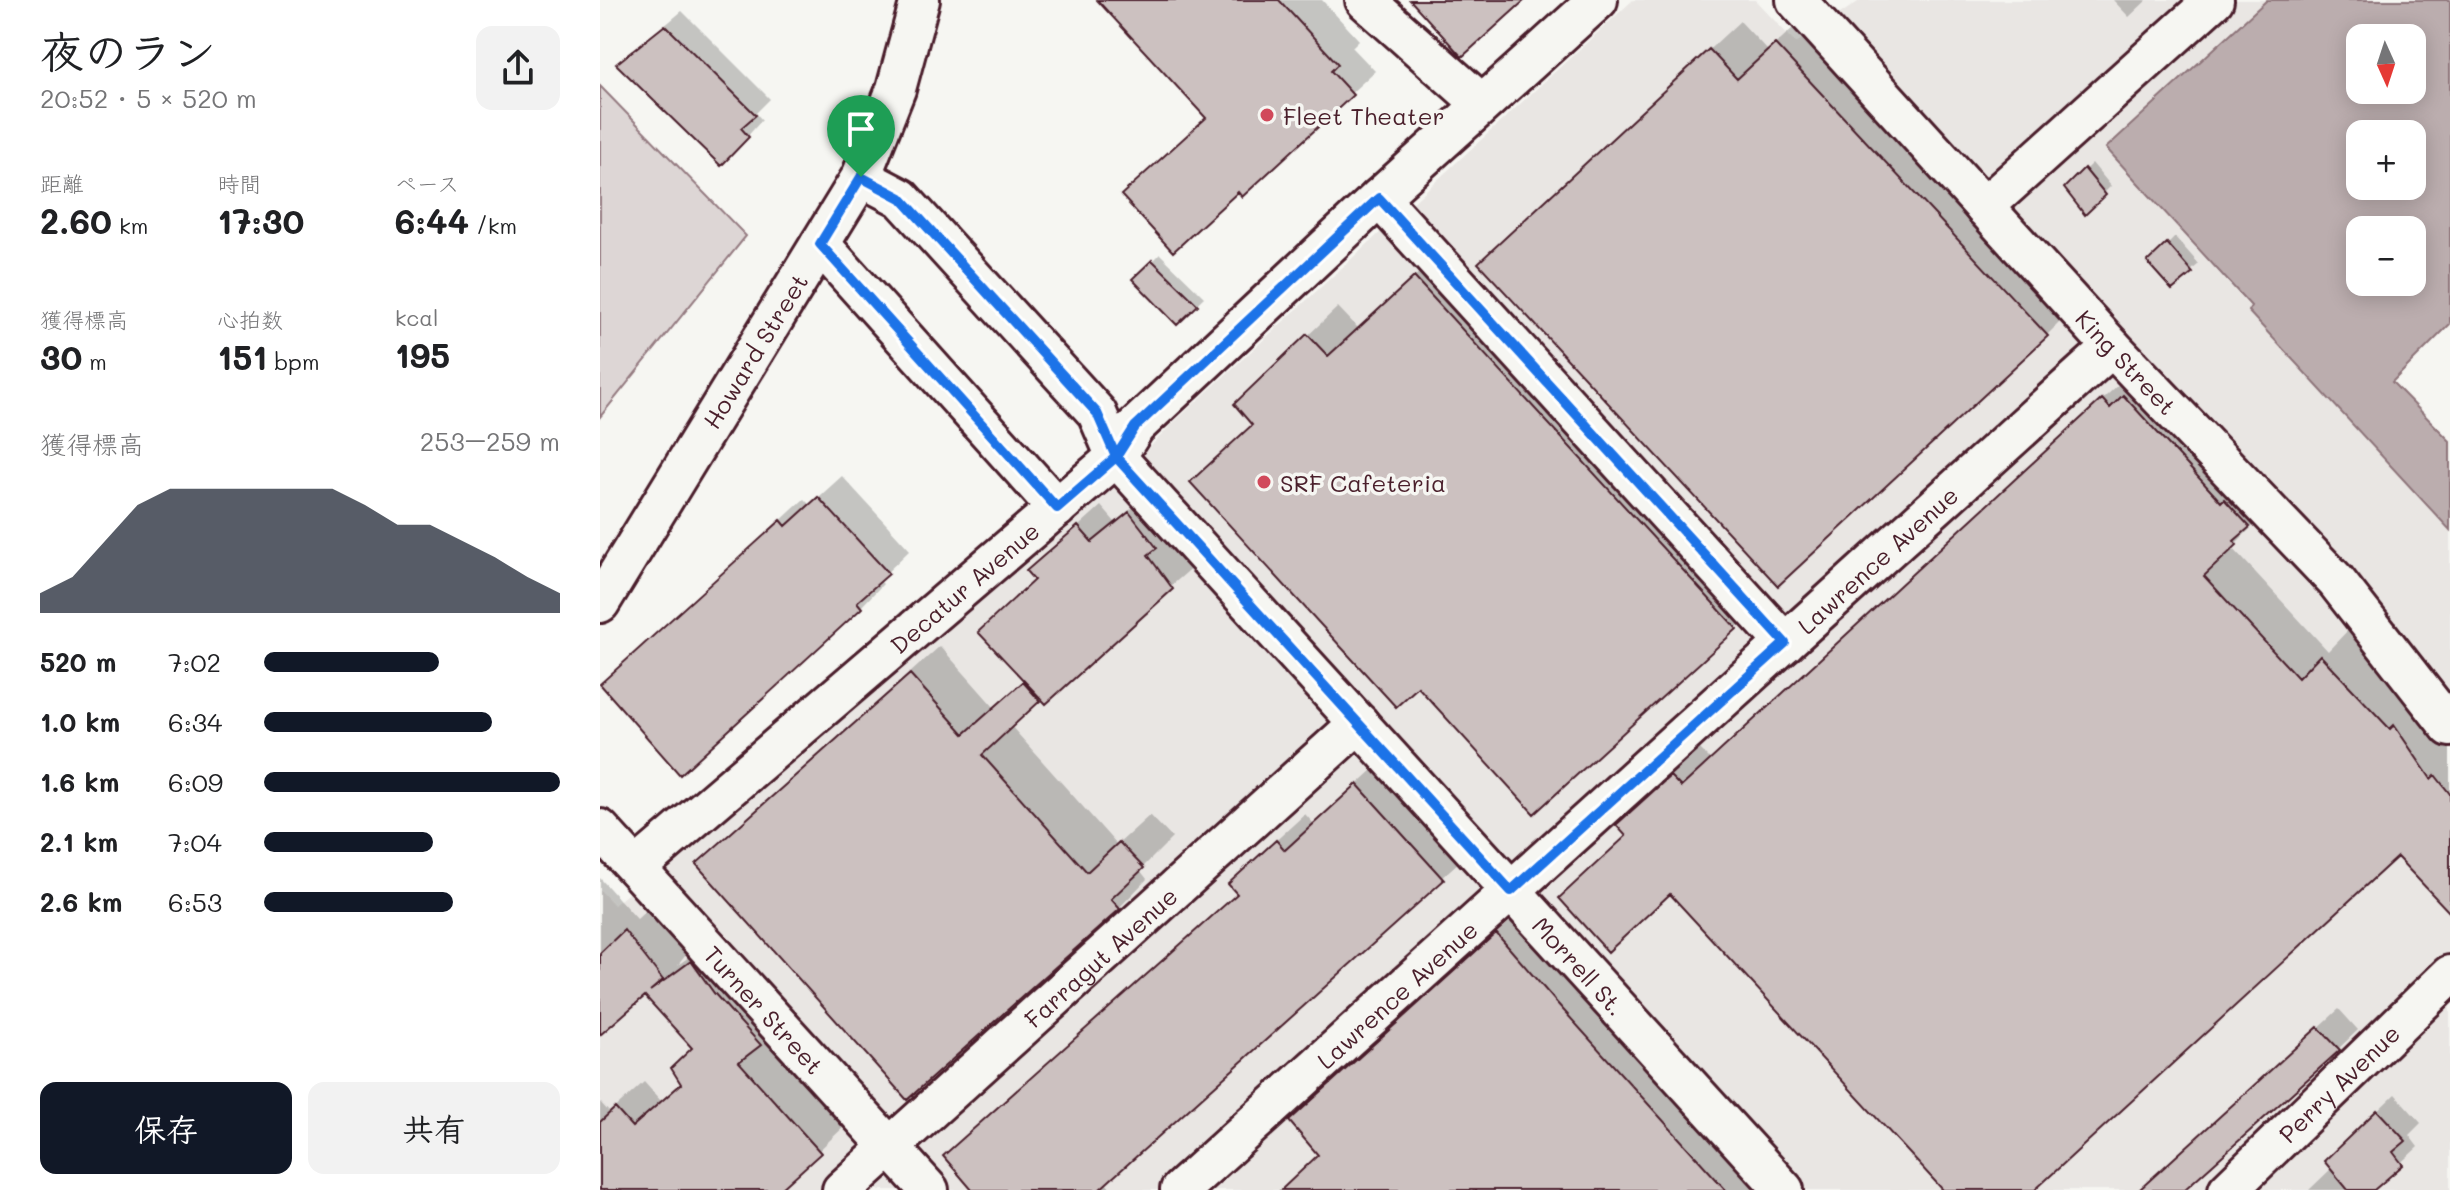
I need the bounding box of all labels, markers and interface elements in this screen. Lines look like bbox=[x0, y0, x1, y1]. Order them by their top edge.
text: 夜のラン bbox=[40, 22, 216, 79]
north arrow bbox=[2346, 24, 2426, 104]
map controls bbox=[2346, 24, 2426, 296]
button: share bbox=[476, 26, 560, 110]
text: 20:52 · 5 × 520 m bbox=[40, 81, 257, 115]
pin bbox=[827, 95, 895, 177]
place label: Fleet Theater bbox=[1283, 100, 1445, 131]
marker: Fleet Theater bbox=[1258, 106, 1276, 124]
icon: arrive bbox=[839, 107, 883, 151]
button: + bbox=[2346, 120, 2426, 200]
text: 距離 bbox=[40, 169, 84, 198]
text: 時間 bbox=[217, 169, 261, 198]
text: ペース bbox=[395, 169, 459, 198]
text: 2.60 bbox=[40, 198, 112, 243]
text: 17:30 bbox=[217, 198, 304, 243]
text: 6:44 bbox=[395, 198, 469, 243]
text: km bbox=[112, 211, 148, 240]
text: /km bbox=[469, 211, 517, 240]
button: − bbox=[2346, 216, 2426, 296]
street label: Howard Street bbox=[695, 267, 814, 434]
text: kcal bbox=[395, 303, 439, 332]
street label: King Street bbox=[2070, 303, 2184, 421]
text: 獲得標高 bbox=[40, 305, 128, 334]
text: 心拍数 bbox=[217, 305, 283, 334]
text: 195 bbox=[395, 332, 450, 377]
text: 30 bbox=[40, 334, 82, 379]
text: 151 bbox=[217, 334, 267, 379]
text: m bbox=[82, 347, 107, 376]
text: bpm bbox=[267, 347, 319, 376]
text: 253–259 m bbox=[420, 424, 560, 458]
text: 獲得標高 bbox=[40, 427, 144, 461]
place label: SRF Cafeteria bbox=[1280, 467, 1446, 498]
marker: SRF Cafeteria bbox=[1255, 473, 1273, 491]
street label: Lawrence Avenue bbox=[1790, 479, 1964, 640]
street label: Decatur Avenue bbox=[883, 514, 1045, 660]
text: 520 m bbox=[40, 645, 116, 679]
text: 7:02 bbox=[168, 645, 221, 679]
text: 1.0 km bbox=[40, 705, 120, 739]
text: 6:34 bbox=[168, 705, 222, 739]
text: 1.6 km bbox=[40, 765, 119, 799]
text: 6:09 bbox=[168, 765, 223, 799]
text: 2.1 km bbox=[40, 825, 118, 859]
text: 7:04 bbox=[168, 825, 222, 859]
street label: Farragut Avenue bbox=[1017, 880, 1183, 1034]
text: 2.6 km bbox=[40, 885, 122, 919]
text: 6:53 bbox=[168, 885, 222, 919]
street label: Morrell St. bbox=[1526, 909, 1632, 1021]
street label: Lawrence Avenue bbox=[1310, 913, 1483, 1075]
street label: Turner Street bbox=[698, 939, 831, 1080]
street label: Perry Avenue bbox=[2271, 1017, 2406, 1149]
button: 保存 bbox=[40, 1082, 292, 1174]
button: 共有 bbox=[308, 1082, 560, 1174]

